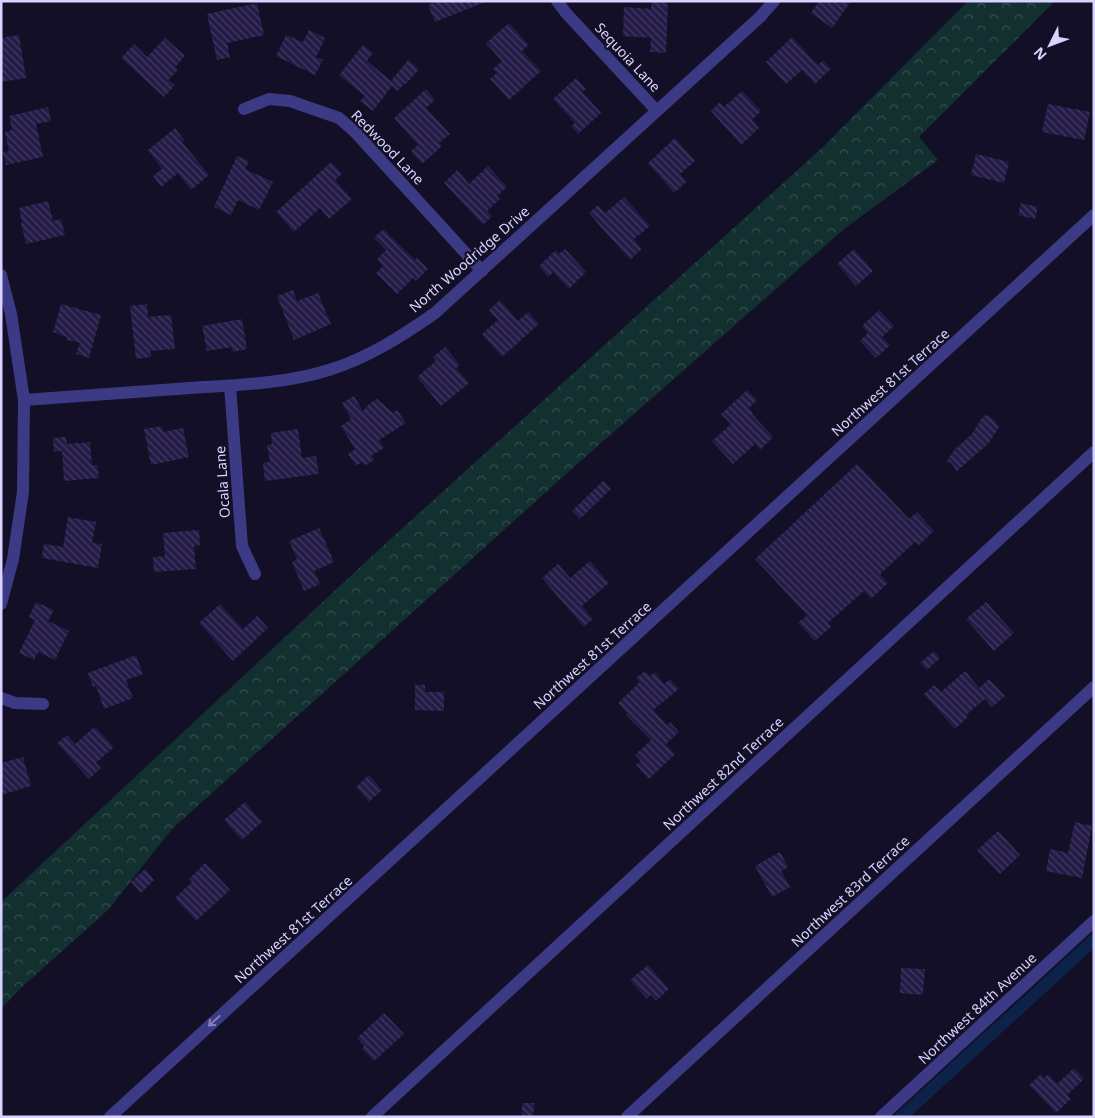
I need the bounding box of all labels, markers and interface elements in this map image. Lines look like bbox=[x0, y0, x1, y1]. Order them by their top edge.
street label: Sequoia Lane bbox=[591, 18, 665, 96]
north arrow bbox=[1025, 20, 1075, 70]
text: N bbox=[1029, 43, 1051, 65]
street label: Redwood Lane bbox=[347, 105, 429, 189]
street label: North Woodridge Drive bbox=[405, 201, 533, 316]
street label: Northwest 81st Terrace bbox=[827, 324, 953, 440]
street label: Ocala Lane bbox=[210, 445, 234, 519]
street label: Northwest 81st Terrace bbox=[529, 597, 655, 713]
street label: Northwest 82nd Terrace bbox=[659, 712, 787, 834]
street label: Northwest 83rd Terrace bbox=[787, 831, 913, 951]
street label: Northwest 81st Terrace bbox=[230, 871, 356, 987]
street label: Northwest 84th Avenue bbox=[914, 948, 1040, 1068]
one-way arrow bbox=[208, 1015, 221, 1027]

